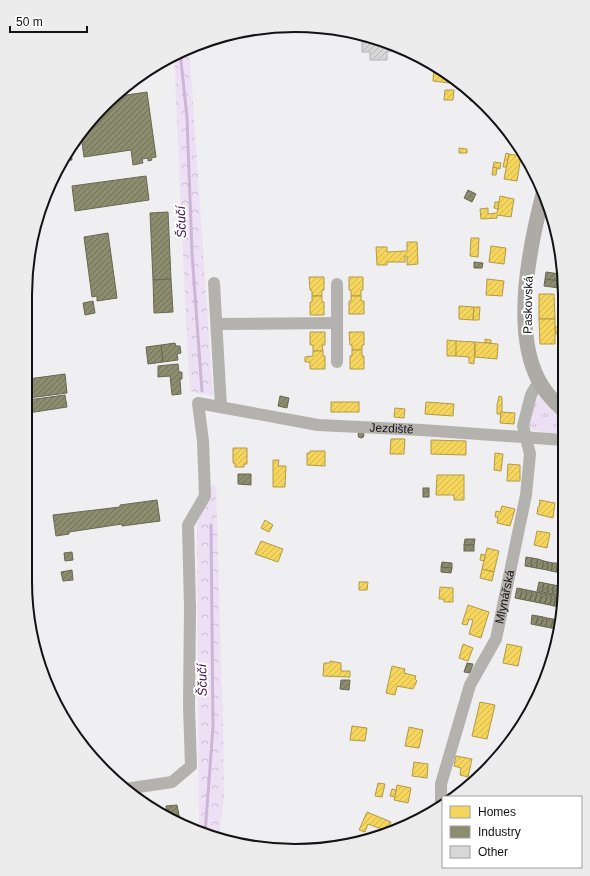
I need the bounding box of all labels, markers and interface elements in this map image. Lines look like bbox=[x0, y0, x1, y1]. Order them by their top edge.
scale bar bbox=[10, 8, 87, 34]
text: 50 m bbox=[16, 15, 43, 29]
water label: Ščučí bbox=[173, 204, 189, 239]
street label: Paskovská bbox=[520, 276, 536, 334]
street label: Jezdiště bbox=[369, 420, 414, 437]
street label: Mlynářská bbox=[492, 568, 517, 625]
water label: Ščučí bbox=[194, 662, 210, 696]
legend bbox=[442, 796, 582, 868]
text: Homes bbox=[478, 805, 516, 819]
text: Industry bbox=[478, 825, 521, 839]
text: Other bbox=[478, 845, 508, 859]

